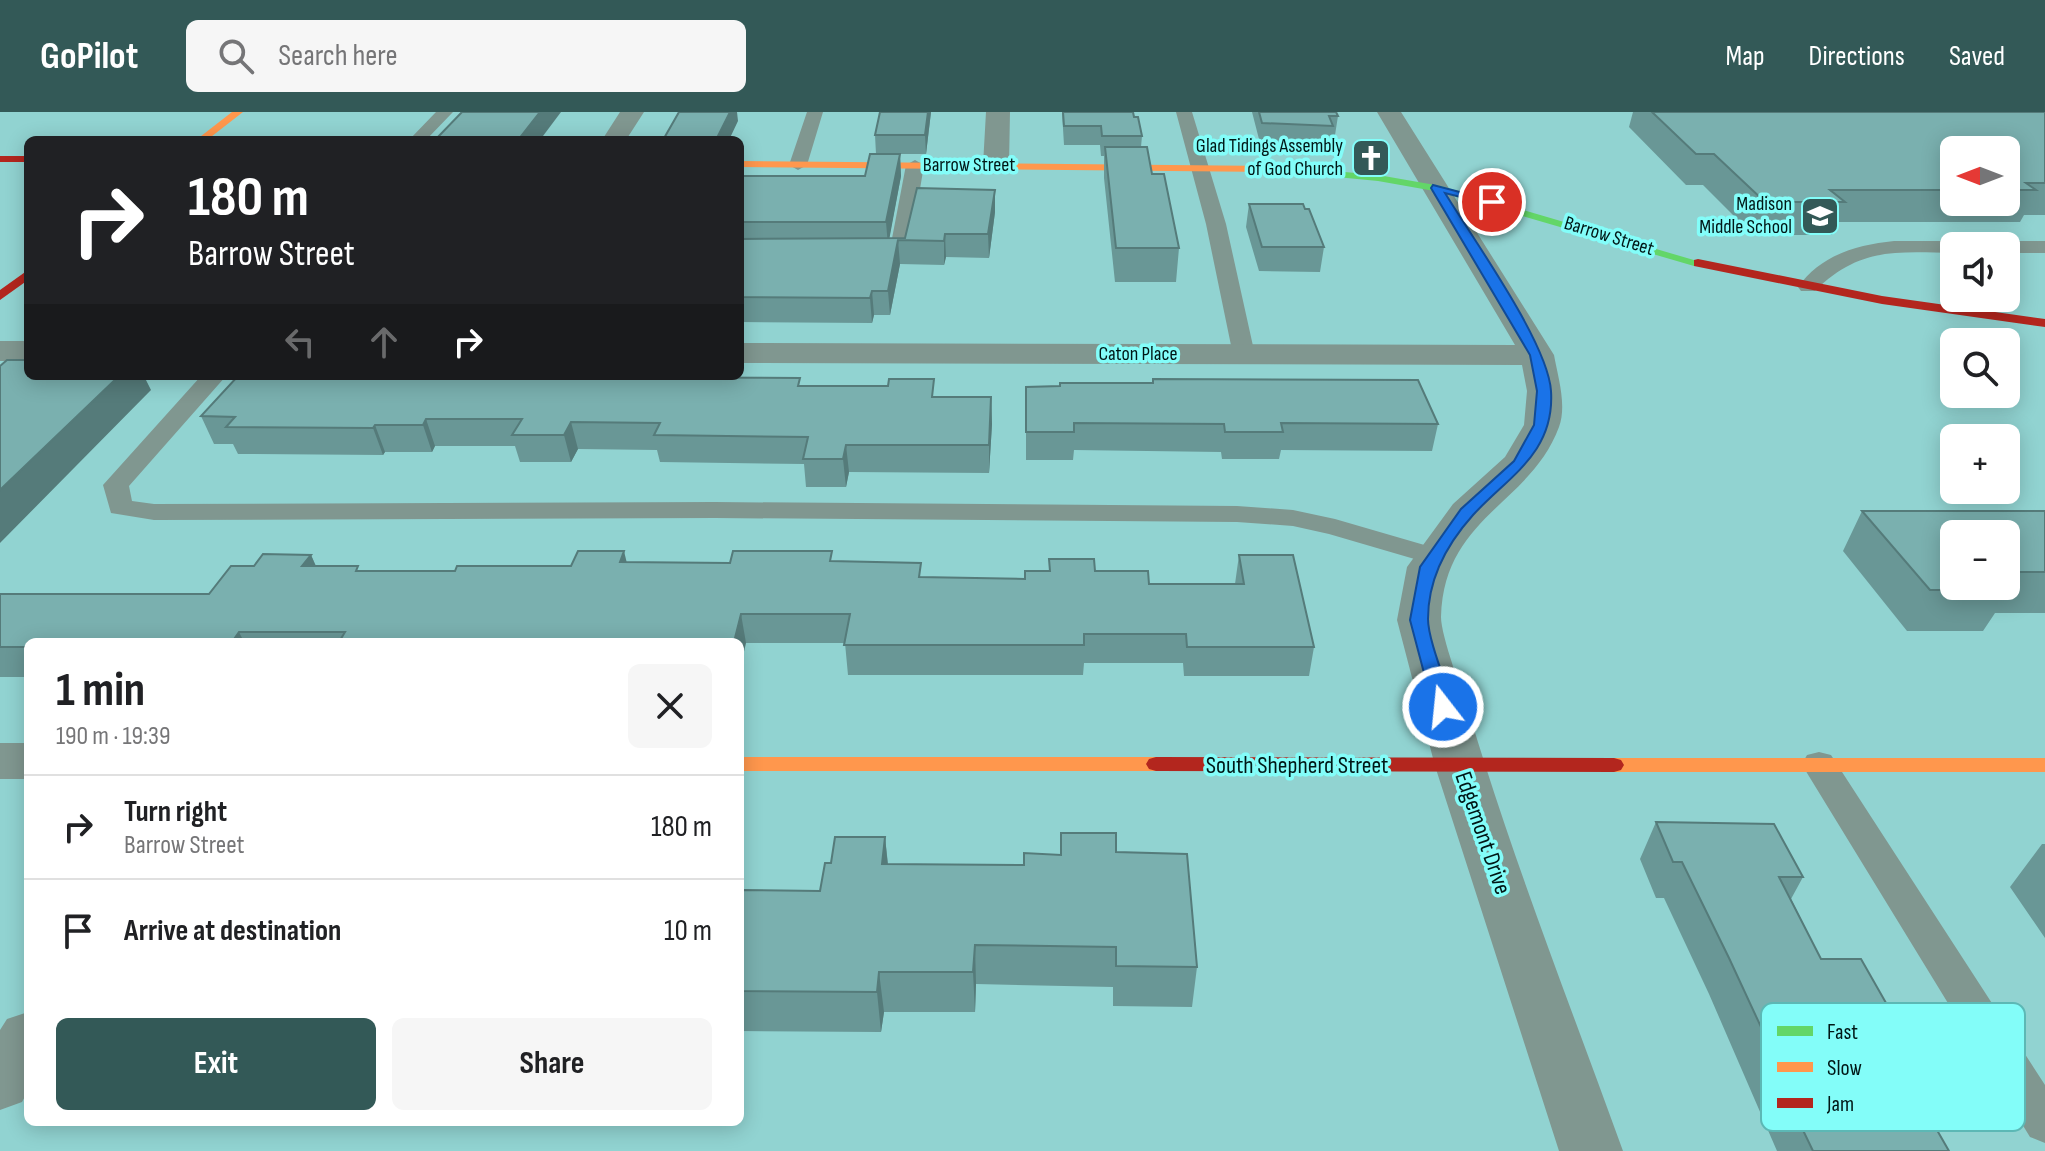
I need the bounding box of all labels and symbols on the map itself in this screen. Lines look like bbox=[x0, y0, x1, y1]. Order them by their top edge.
place label: Glad Tidings Assembly of God Church bbox=[1196, 134, 1343, 181]
north arrow bbox=[1940, 136, 2020, 216]
church icon: Glad Tidings Assembly of God Church bbox=[1350, 137, 1392, 179]
street label: Barrow Street bbox=[923, 153, 1015, 177]
pin bbox=[1458, 168, 1526, 236]
place label: Madison Middle School bbox=[1699, 192, 1792, 239]
school or university icon: Madison Middle School bbox=[1799, 195, 1841, 237]
street label: Barrow Street bbox=[1561, 211, 1657, 261]
street label: Caton Place bbox=[1099, 342, 1177, 366]
position arrow bbox=[1401, 665, 1485, 749]
street label: South Shepherd Street bbox=[1206, 751, 1388, 780]
street label: Edgemont Drive bbox=[1448, 768, 1518, 898]
legend bbox=[1761, 1003, 2025, 1131]
text: Fast bbox=[1827, 1019, 1858, 1046]
text: Slow bbox=[1827, 1055, 1862, 1082]
text: Jam bbox=[1826, 1091, 1854, 1118]

